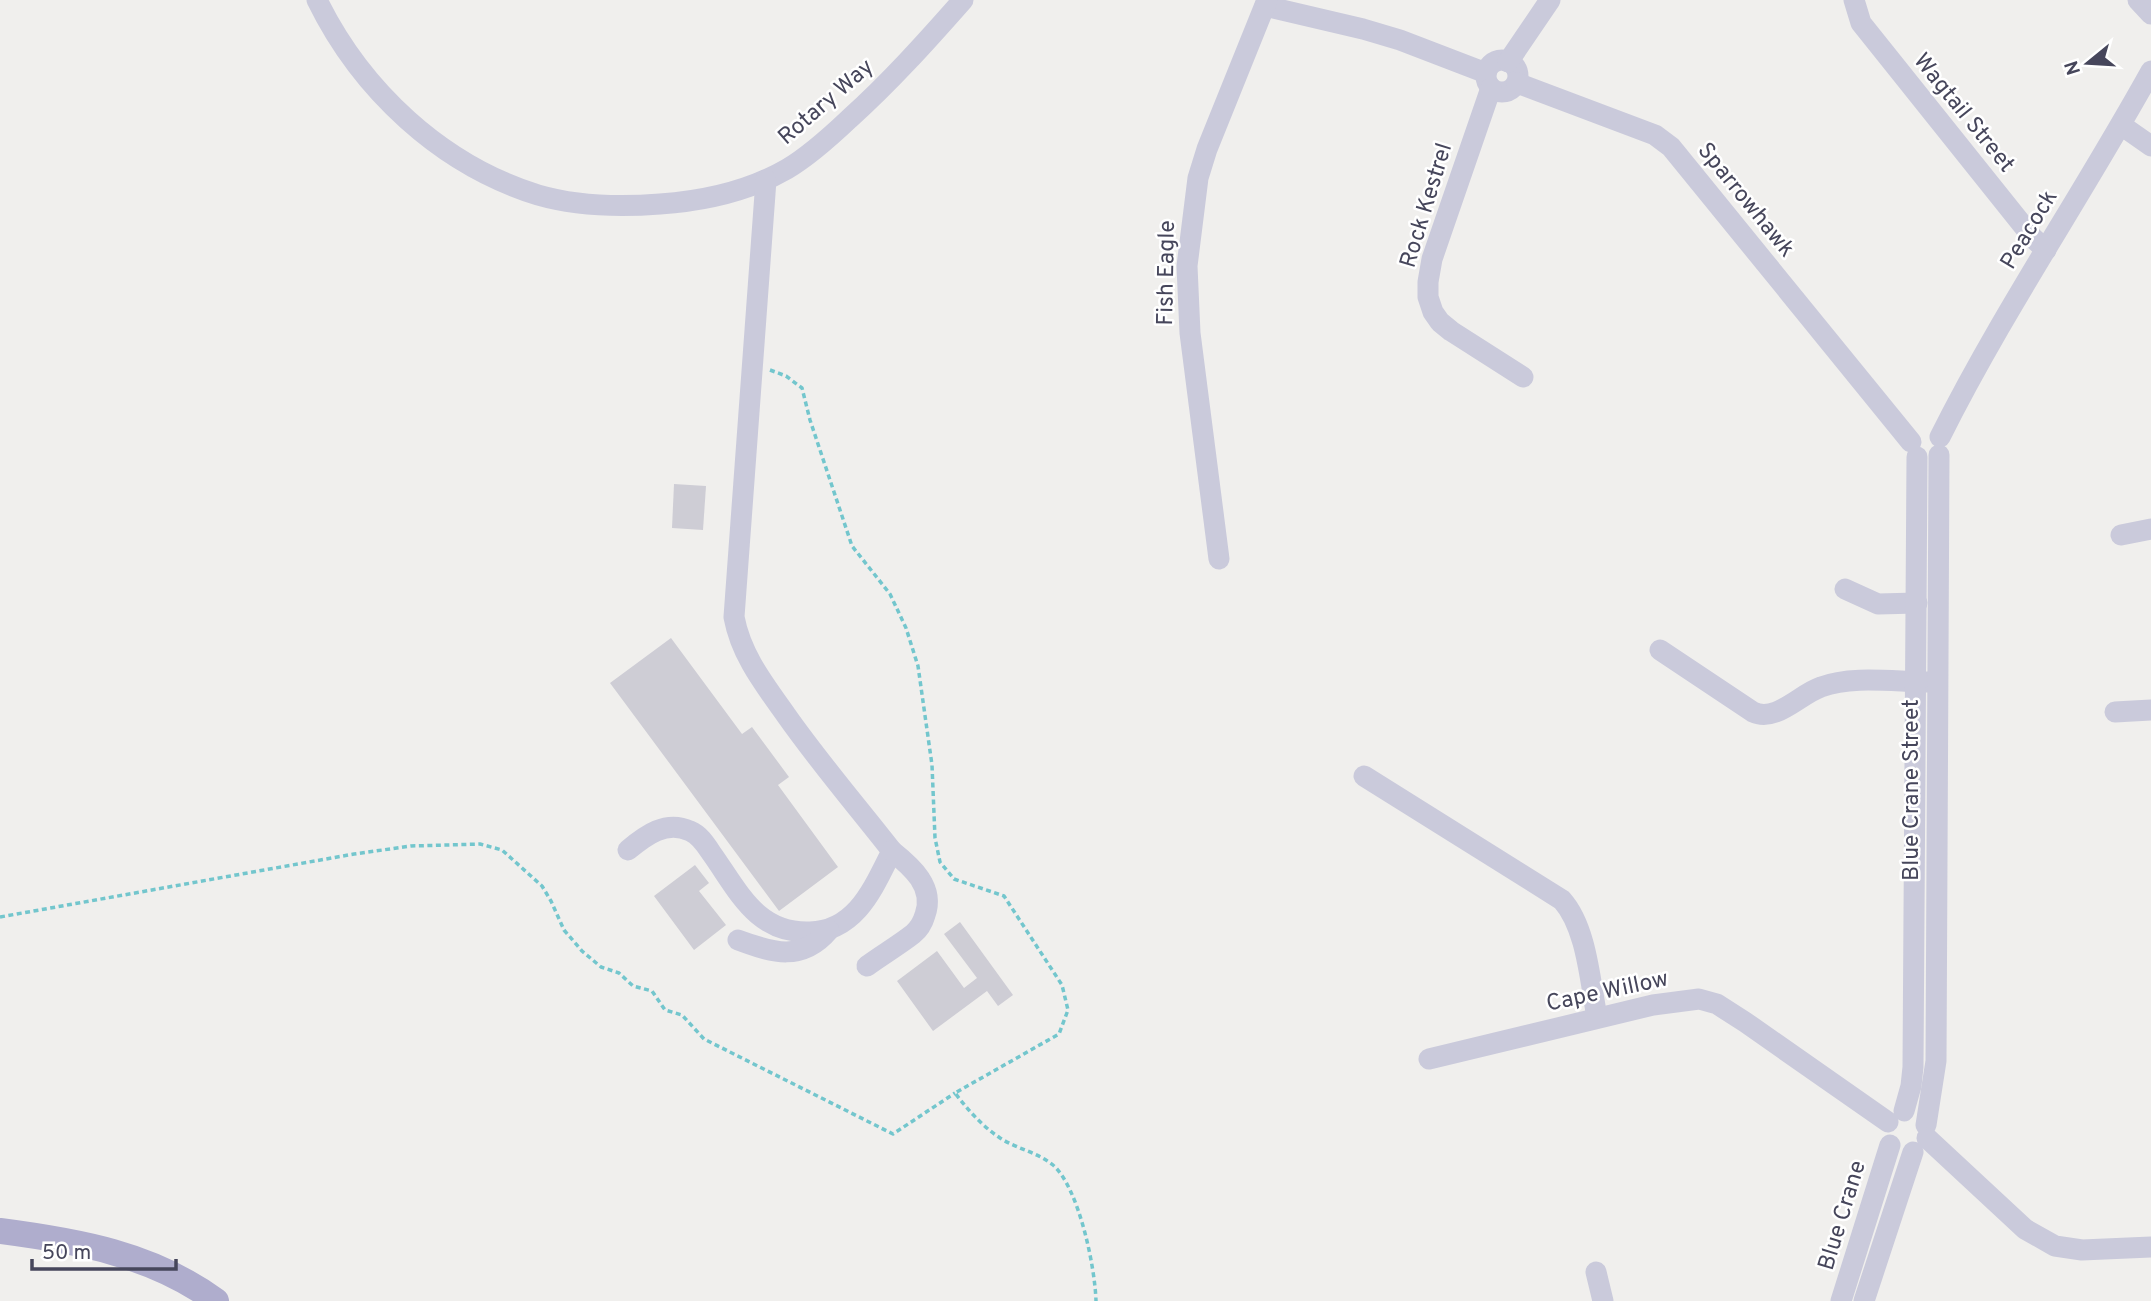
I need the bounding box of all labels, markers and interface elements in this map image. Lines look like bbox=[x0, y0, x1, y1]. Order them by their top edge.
north arrow bbox=[2053, 28, 2123, 98]
street label: Wagtail Street bbox=[1906, 48, 2020, 179]
street label: Rotary Way bbox=[773, 53, 880, 152]
text: N bbox=[2060, 57, 2087, 78]
street label: Sparrowhawk bbox=[1690, 137, 1800, 264]
street label: Rock Kestrel bbox=[1395, 140, 1460, 272]
street label: Peacock bbox=[1995, 185, 2065, 275]
street label: Fish Eagle bbox=[1152, 220, 1183, 326]
street label: Blue Crane Street bbox=[1898, 699, 1927, 881]
street label: Cape Willow bbox=[1544, 965, 1671, 1020]
street label: Blue Crane bbox=[1813, 1157, 1874, 1274]
scale bar bbox=[32, 1228, 175, 1272]
text: 50 m bbox=[42, 1240, 91, 1267]

